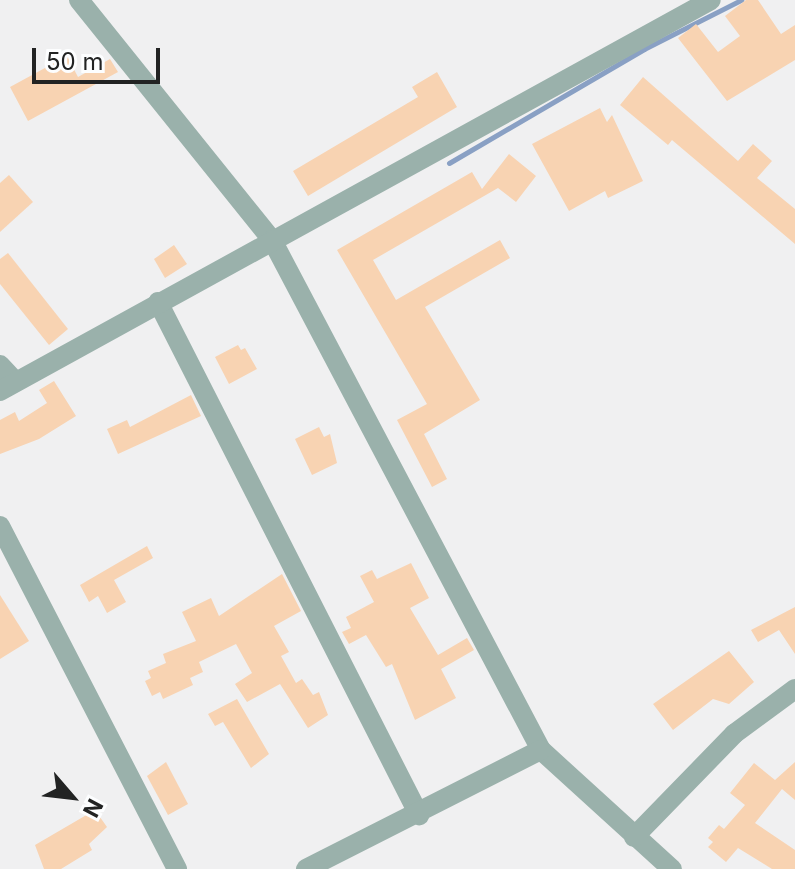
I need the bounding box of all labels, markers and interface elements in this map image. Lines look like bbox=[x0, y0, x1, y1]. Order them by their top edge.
scale bar bbox=[36, 32, 164, 82]
text: 50 m bbox=[46, 47, 104, 76]
north arrow bbox=[32, 757, 112, 837]
text: N bbox=[78, 795, 109, 822]

